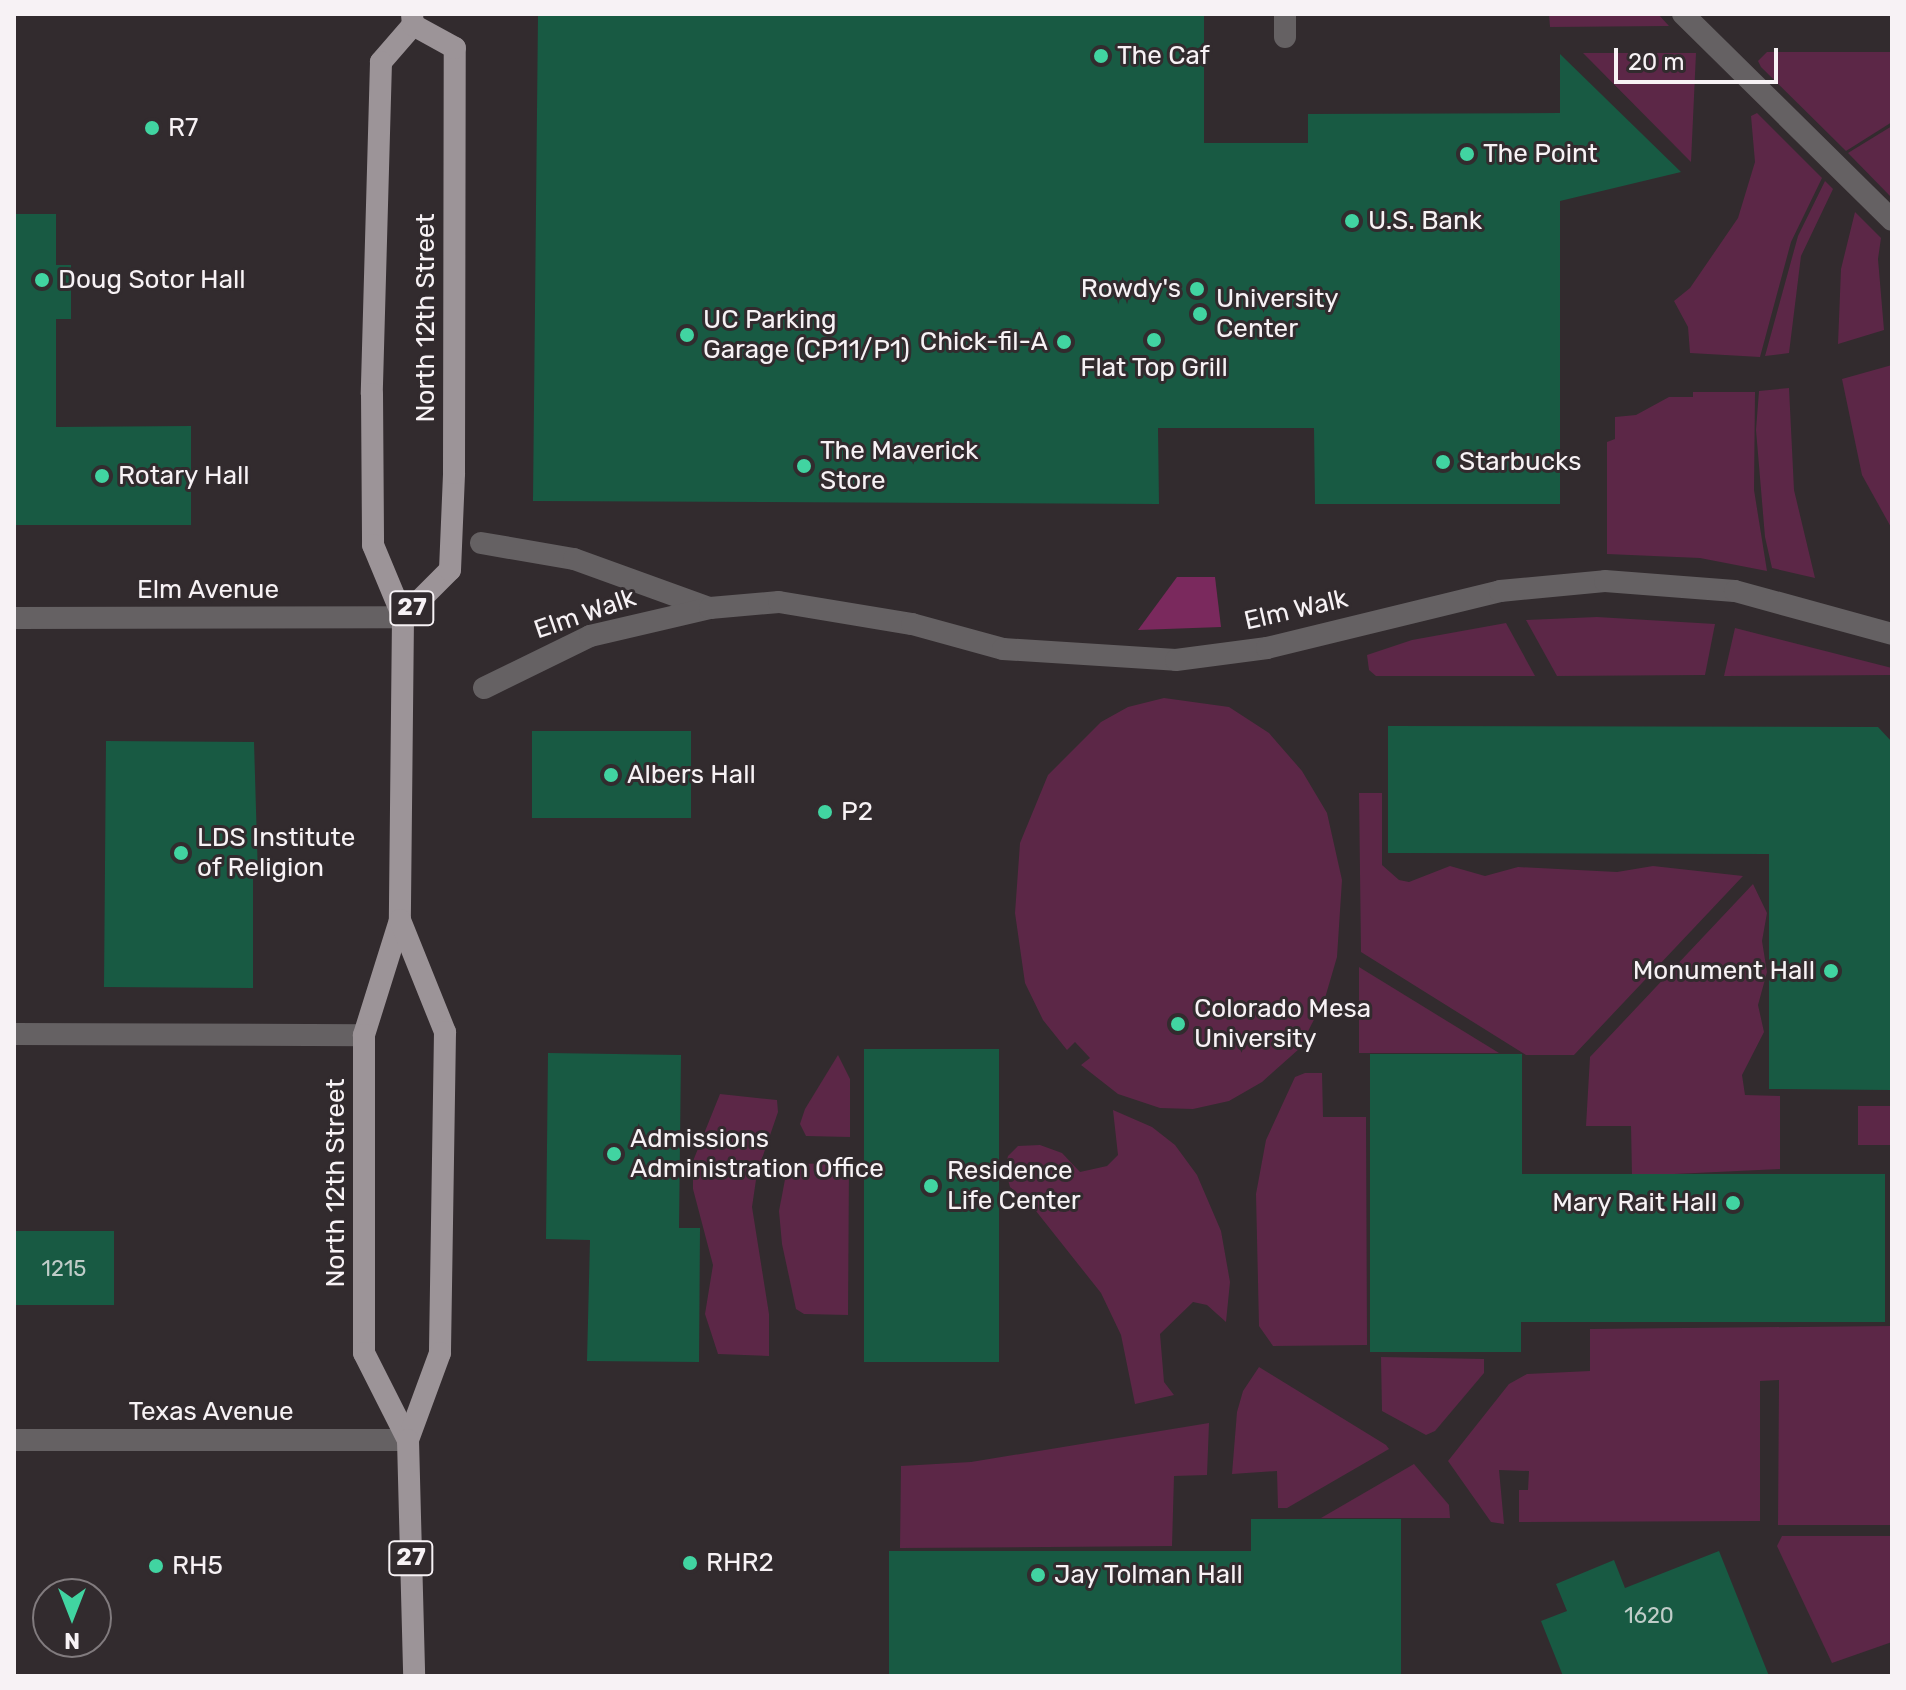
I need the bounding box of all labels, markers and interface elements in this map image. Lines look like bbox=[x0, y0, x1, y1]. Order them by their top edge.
scale bar bbox=[1618, 32, 1782, 82]
place label: The Caf bbox=[1117, 40, 1210, 72]
marker: The Caf bbox=[1092, 47, 1110, 65]
text: 20 m bbox=[1628, 48, 1685, 76]
place label: R7 bbox=[168, 112, 198, 144]
marker: R7 bbox=[143, 119, 161, 137]
place label: The Point bbox=[1483, 138, 1598, 170]
marker: The Point bbox=[1458, 145, 1476, 163]
place label: U.S. Bank bbox=[1368, 205, 1482, 237]
marker: U.S. Bank bbox=[1343, 212, 1361, 230]
street label: North 12th Street bbox=[410, 213, 442, 423]
place label: Doug Sotor Hall bbox=[58, 264, 246, 296]
marker: Doug Sotor Hall bbox=[33, 271, 51, 289]
place label: Rowdy's bbox=[1081, 273, 1181, 305]
marker: Rowdy's bbox=[1188, 280, 1206, 298]
place label: University Center bbox=[1216, 283, 1339, 344]
place label: UC Parking Garage (CP11/P1) bbox=[703, 304, 910, 366]
marker: University Center bbox=[1191, 305, 1209, 323]
marker: UC Parking Garage (CP11/P1) bbox=[678, 326, 696, 344]
place label: Chick-fil-A bbox=[920, 326, 1048, 358]
marker: Flat Top Grill bbox=[1145, 331, 1163, 349]
marker: Chick-fil-A bbox=[1055, 333, 1073, 351]
place label: Flat Top Grill bbox=[1080, 352, 1228, 384]
place label: The Maverick Store bbox=[820, 435, 978, 496]
place label: Starbucks bbox=[1459, 446, 1581, 478]
marker: Starbucks bbox=[1434, 453, 1452, 471]
marker: The Maverick Store bbox=[795, 457, 813, 475]
place label: Rotary Hall bbox=[118, 460, 250, 492]
marker: Rotary Hall bbox=[93, 467, 111, 485]
street label: Elm Avenue bbox=[137, 574, 279, 606]
street label: Elm Walk bbox=[530, 582, 640, 646]
street label: Elm Walk bbox=[1241, 583, 1351, 637]
road number: 27 bbox=[388, 588, 436, 628]
place label: Albers Hall bbox=[627, 759, 756, 791]
marker: Albers Hall bbox=[602, 766, 620, 784]
place label: P2 bbox=[841, 796, 873, 828]
marker: P2 bbox=[816, 803, 834, 821]
place label: LDS Institute of Religion bbox=[197, 822, 355, 884]
marker: LDS Institute of Religion bbox=[172, 844, 190, 862]
place label: Monument Hall bbox=[1633, 955, 1815, 987]
marker: Monument Hall bbox=[1822, 962, 1840, 980]
place label: Colorado Mesa University bbox=[1194, 993, 1371, 1054]
marker: Colorado Mesa University bbox=[1169, 1015, 1187, 1033]
street label: North 12th Street bbox=[320, 1078, 352, 1288]
place label: Admissions Administration Office bbox=[630, 1123, 884, 1184]
marker: Admissions Administration Office bbox=[605, 1145, 623, 1163]
place label: Residence Life Center bbox=[947, 1155, 1081, 1216]
marker: Residence Life Center bbox=[922, 1177, 940, 1195]
place label: Mary Rait Hall bbox=[1552, 1187, 1717, 1219]
marker: Mary Rait Hall bbox=[1724, 1194, 1742, 1212]
house number: 1215 bbox=[42, 1256, 86, 1282]
street label: Texas Avenue bbox=[128, 1396, 294, 1428]
road number: 27 bbox=[387, 1538, 435, 1578]
place label: RHR2 bbox=[706, 1547, 774, 1579]
place label: RH5 bbox=[172, 1550, 223, 1582]
marker: RHR2 bbox=[681, 1554, 699, 1572]
marker: RH5 bbox=[147, 1557, 165, 1575]
place label: Jay Tolman Hall bbox=[1054, 1559, 1244, 1591]
marker: Jay Tolman Hall bbox=[1029, 1566, 1047, 1584]
north arrow bbox=[32, 1578, 112, 1658]
house number: 1620 bbox=[1624, 1603, 1674, 1629]
text: N bbox=[64, 1627, 80, 1654]

